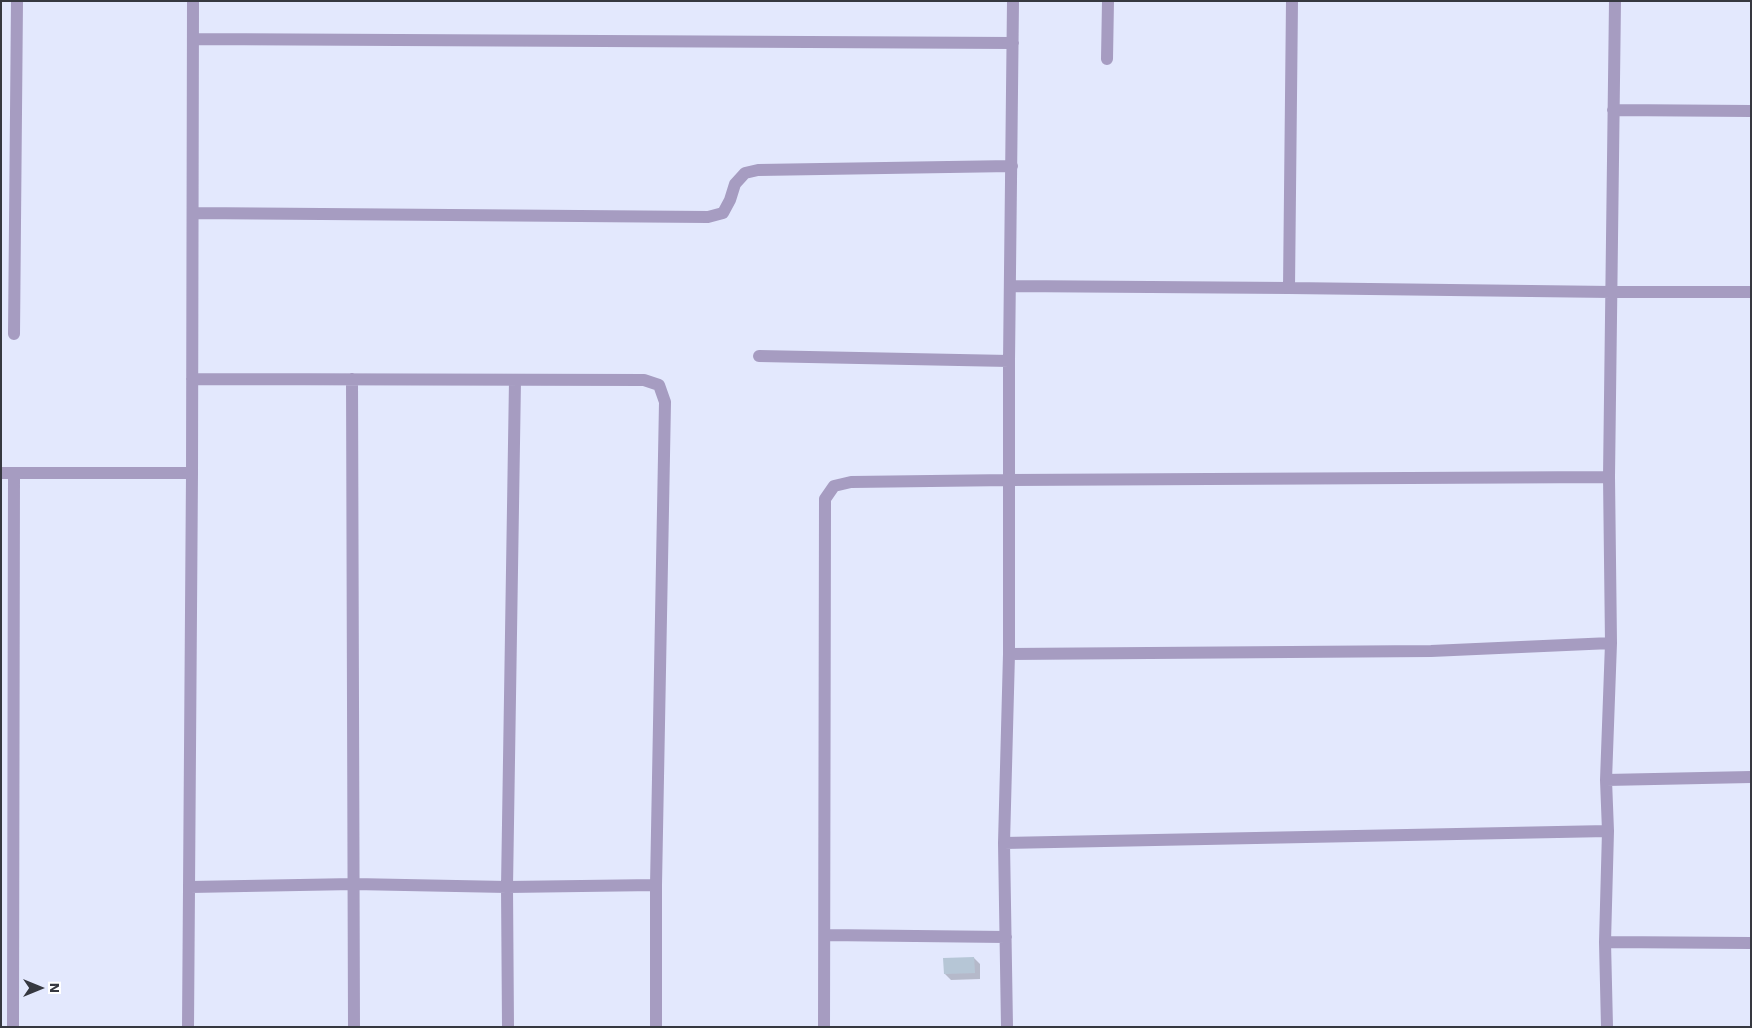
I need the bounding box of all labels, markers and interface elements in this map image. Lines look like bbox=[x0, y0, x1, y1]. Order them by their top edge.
north arrow bbox=[15, 963, 65, 1013]
text: N bbox=[47, 983, 63, 993]

